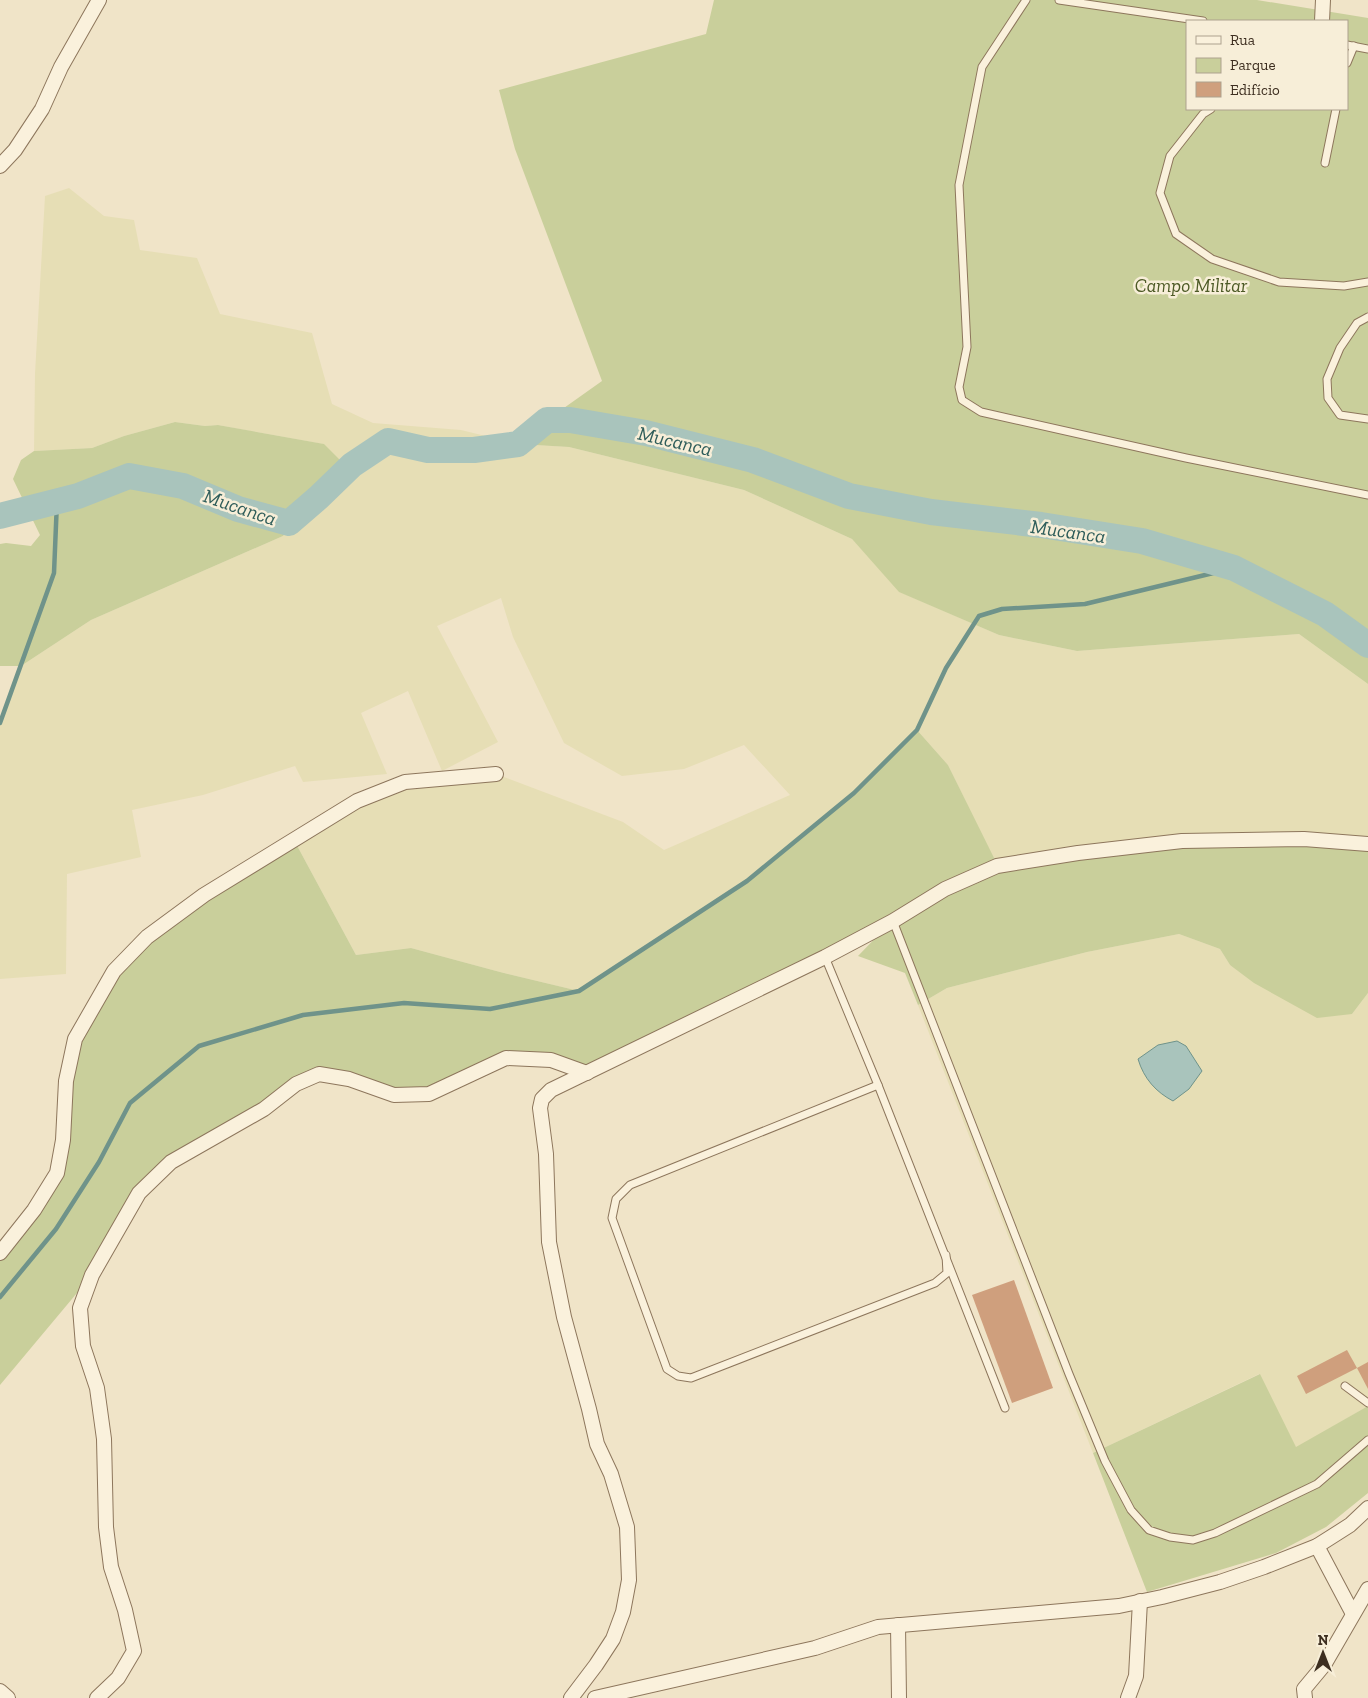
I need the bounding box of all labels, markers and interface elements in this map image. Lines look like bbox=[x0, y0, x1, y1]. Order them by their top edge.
legend bbox=[1186, 20, 1348, 110]
text: Rua bbox=[1230, 31, 1255, 49]
text: Parque bbox=[1230, 56, 1276, 74]
text: Edifício bbox=[1230, 81, 1280, 99]
park label: Campo Militar bbox=[1135, 274, 1248, 297]
water label: Mucanca bbox=[636, 421, 714, 461]
water label: Mucanca bbox=[200, 483, 280, 531]
water label: Mucanca bbox=[1029, 514, 1107, 548]
north arrow bbox=[1298, 1628, 1348, 1678]
text: N bbox=[1318, 1632, 1329, 1649]

